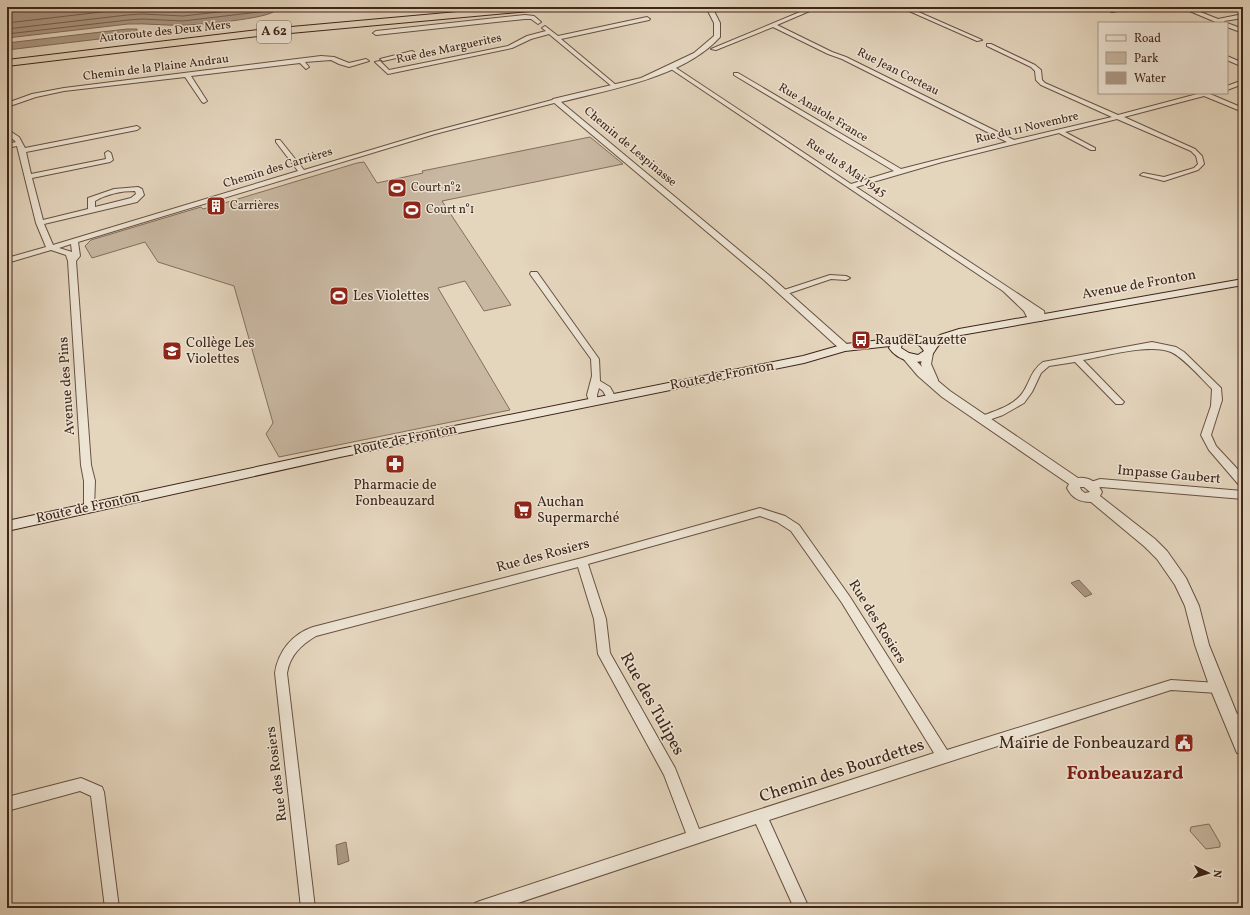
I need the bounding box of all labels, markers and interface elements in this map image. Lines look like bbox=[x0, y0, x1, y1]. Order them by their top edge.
street label: Autoroute des Deux Mers bbox=[98, 17, 232, 47]
road number: A 62 bbox=[257, 21, 291, 43]
legend bbox=[1098, 22, 1228, 94]
street label: Rue des Marguerites bbox=[395, 30, 503, 68]
text: Road bbox=[1134, 31, 1161, 47]
street label: Rue Jean Cocteau bbox=[854, 44, 942, 100]
street label: Chemin de la Plaine Andrau bbox=[82, 51, 230, 85]
text: Park bbox=[1134, 51, 1159, 67]
text: Water bbox=[1134, 71, 1166, 87]
street label: Rue Anatole France bbox=[775, 80, 871, 146]
street label: Chemin de Lespinasse bbox=[580, 103, 680, 191]
street label: Rue du 11 Novembre bbox=[974, 108, 1081, 148]
street label: Rue du 8 Mai 1945 bbox=[803, 135, 890, 201]
street label: Chemin des Carrières bbox=[221, 144, 335, 192]
sports icon: Court n°2 bbox=[386, 177, 408, 199]
place label: Court n°2 bbox=[411, 180, 461, 196]
building icon: Carrières bbox=[205, 195, 227, 217]
place label: Carrières bbox=[230, 198, 279, 214]
sports icon: Court n°1 bbox=[401, 199, 423, 221]
place label: Court n°1 bbox=[426, 202, 474, 218]
street label: Avenue de Fronton bbox=[1080, 266, 1198, 304]
sports icon: Les Violettes bbox=[328, 285, 350, 307]
place label: Les Violettes bbox=[353, 287, 429, 306]
bus stop icon: RaudeLauzette bbox=[850, 329, 872, 351]
place label: RaudeLauzette bbox=[875, 331, 967, 350]
place label: Collège Les Violettes bbox=[186, 334, 255, 369]
street label: Avenue des Pins bbox=[54, 336, 80, 436]
school or university icon: Collège Les Violettes bbox=[161, 340, 183, 362]
street label: Route de Fronton bbox=[668, 357, 776, 395]
street label: Route de Fronton bbox=[351, 420, 459, 460]
pharmacy icon: Pharmacie de Fonbeauzard bbox=[384, 453, 406, 475]
street label: Impasse Gaubert bbox=[1116, 461, 1222, 489]
place label: Pharmacie de Fonbeauzard bbox=[353, 476, 437, 511]
street label: Route de Fronton bbox=[34, 488, 142, 528]
place label: Auchan Supermarché bbox=[537, 493, 620, 528]
supermarket icon: Auchan Supermarché bbox=[512, 499, 534, 521]
street label: Rue des Rosiers bbox=[494, 534, 592, 578]
street label: Rue des Rosiers bbox=[844, 576, 910, 668]
street label: Rue des Tulipes bbox=[614, 648, 690, 760]
street label: Rue des Rosiers bbox=[262, 725, 292, 823]
place label: Mairie de Fonbeauzard bbox=[999, 732, 1170, 755]
public building icon: Mairie de Fonbeauzard bbox=[1173, 732, 1195, 754]
street label: Chemin des Bourdettes bbox=[757, 733, 927, 809]
district label: Fonbeauzard bbox=[1066, 761, 1184, 787]
north arrow bbox=[1188, 853, 1228, 893]
text: N bbox=[1209, 869, 1224, 878]

